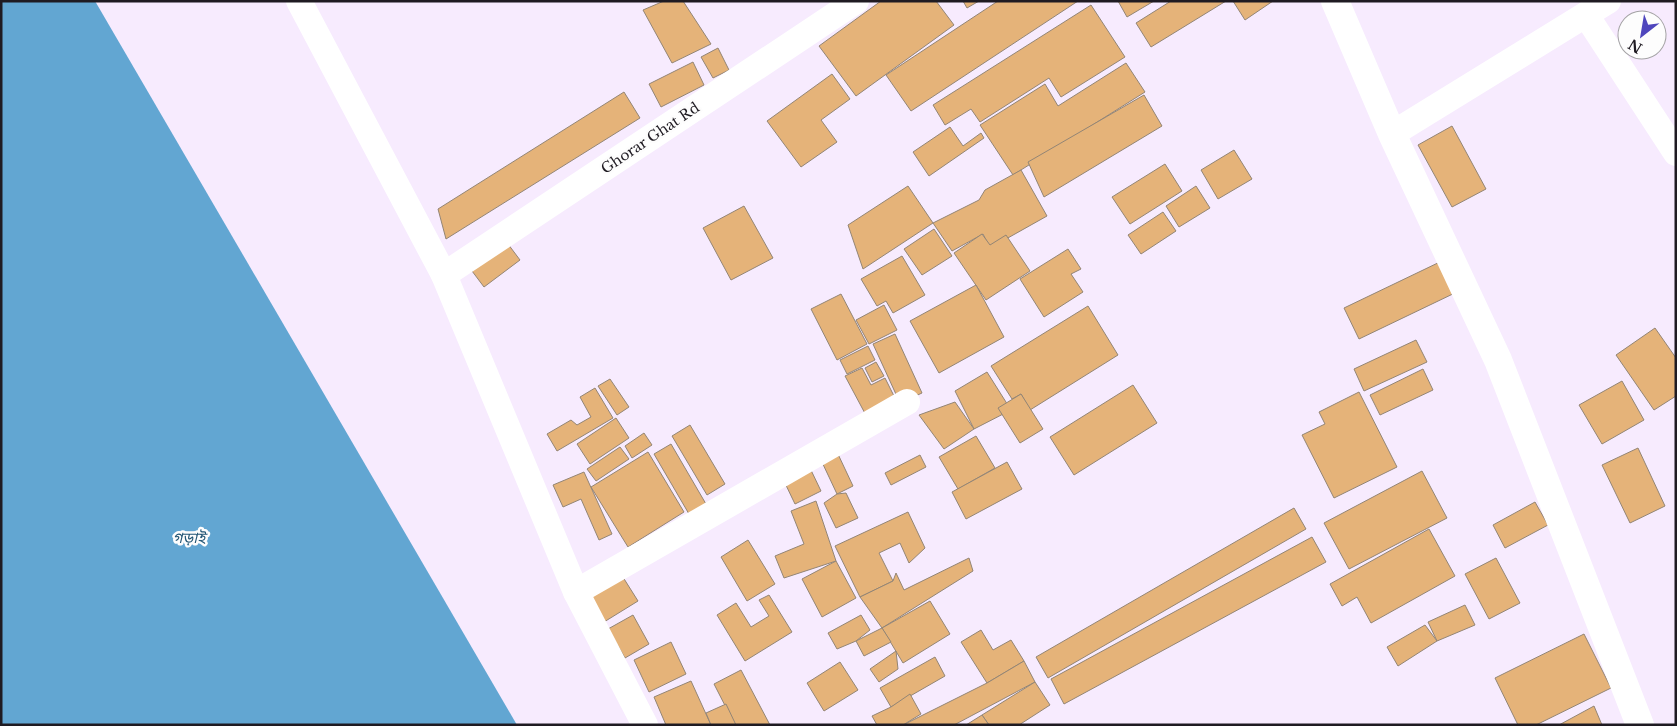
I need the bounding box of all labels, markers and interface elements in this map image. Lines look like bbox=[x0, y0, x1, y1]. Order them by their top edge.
north arrow bbox=[1617, 10, 1667, 60]
text: N bbox=[1625, 35, 1646, 57]
street label: Ghorar Ghat Rd bbox=[597, 98, 703, 178]
water label: গড়াই bbox=[173, 528, 208, 547]

